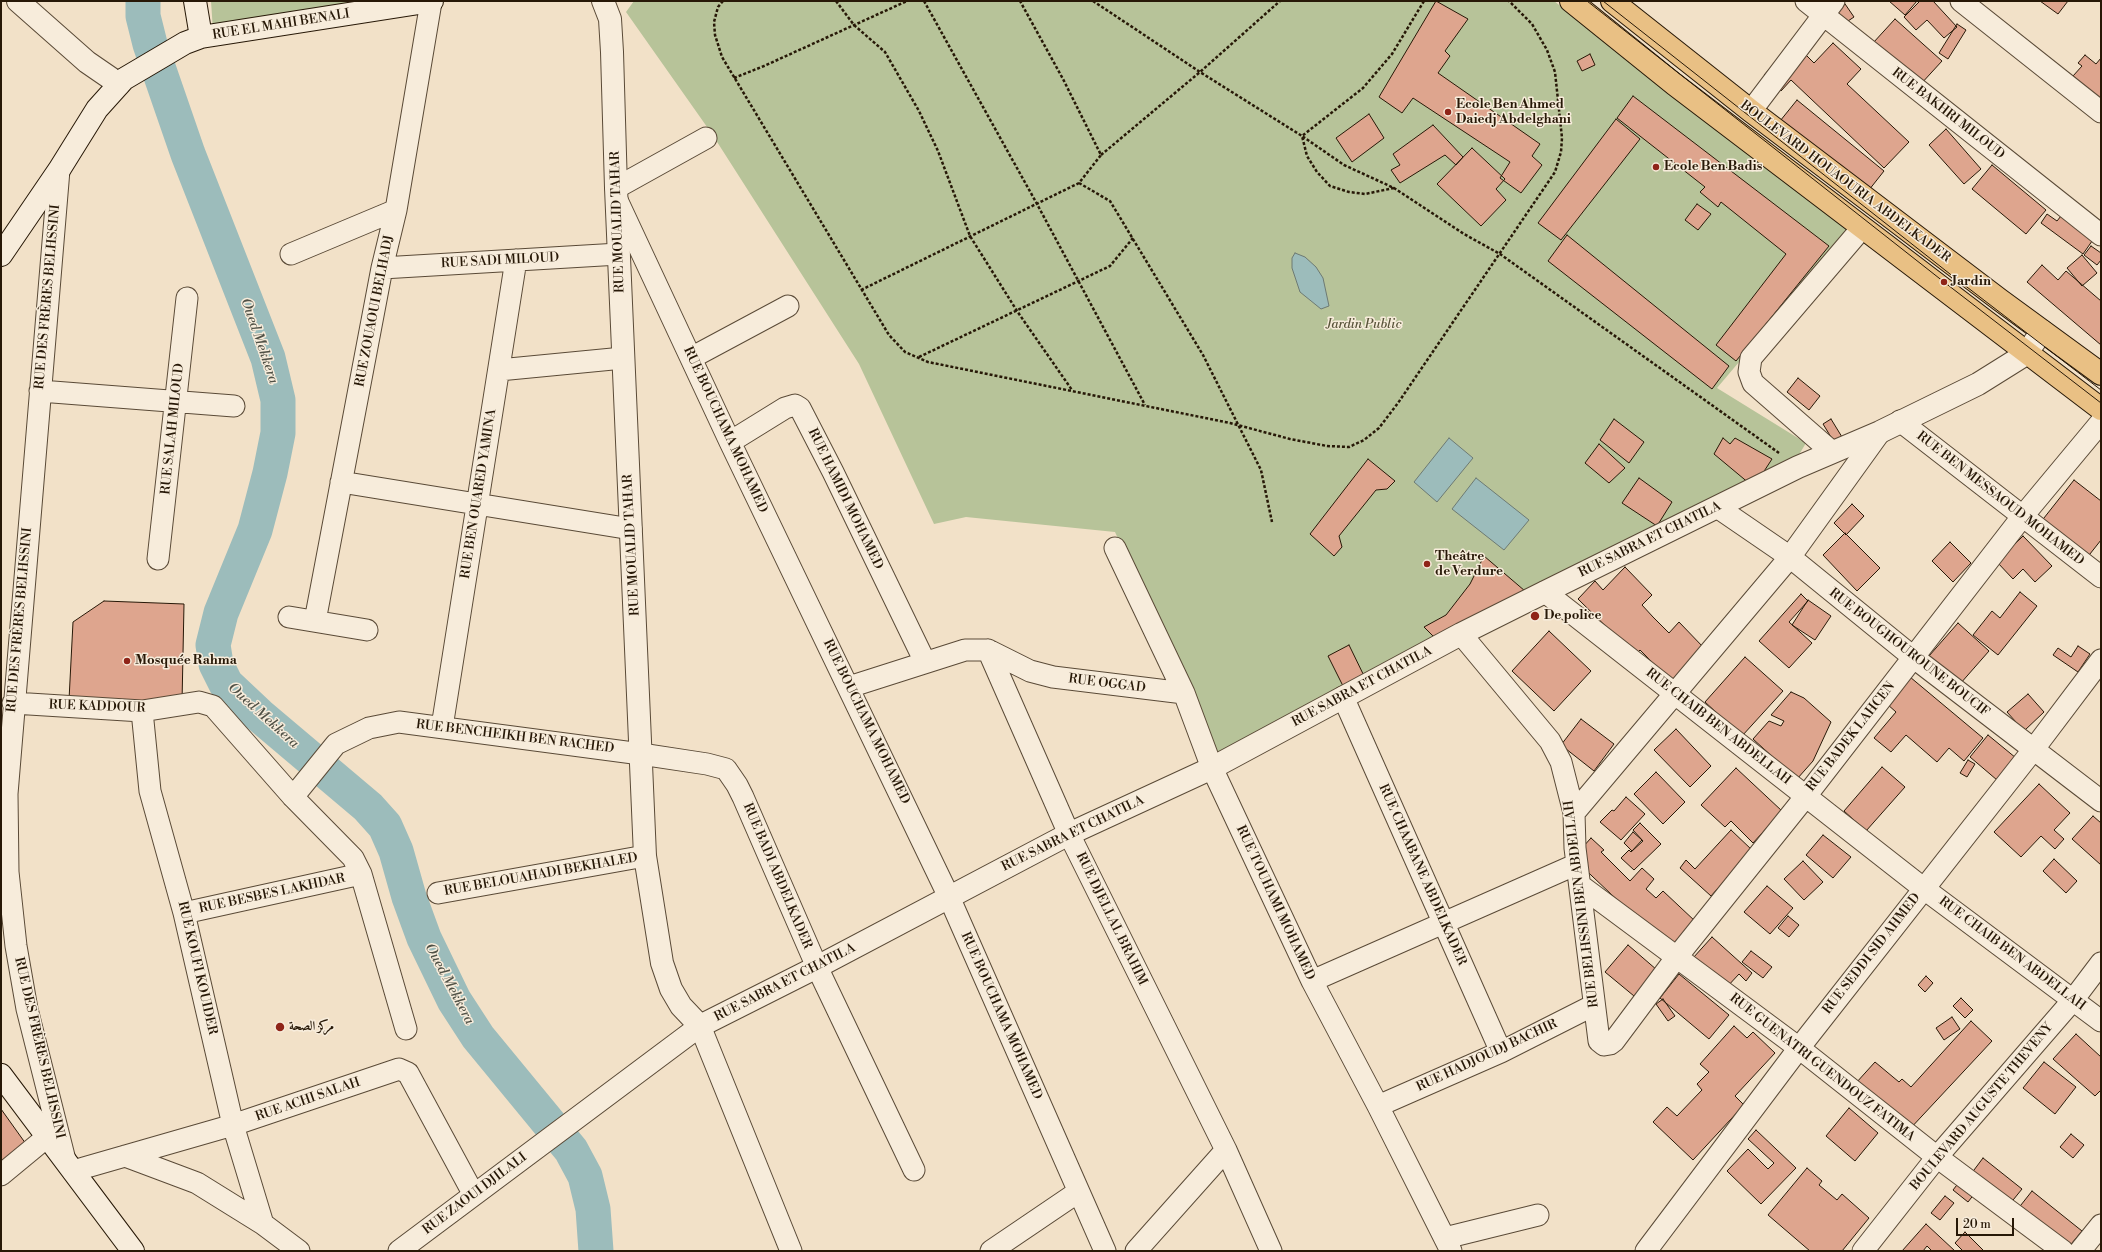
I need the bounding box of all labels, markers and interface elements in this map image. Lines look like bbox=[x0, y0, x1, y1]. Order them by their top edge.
street label: RUE EL MAHI BENALI bbox=[211, 6, 351, 44]
street label: RUE BAKHRI MILOUD bbox=[1888, 65, 2008, 163]
place label: Ecole Ben Ahmed Daiedj Abdelghani bbox=[1456, 97, 1571, 128]
street label: BOULEVARD HOUAOURIA ABDELKADER bbox=[1737, 98, 1953, 266]
marker: Ecole Ben Ahmed Daiedj Abdelghani bbox=[1443, 107, 1453, 117]
street label: RUE MOUALID TAHAR bbox=[608, 151, 628, 293]
place label: Ecole Ben Badis bbox=[1664, 159, 1762, 175]
marker: Ecole Ben Badis bbox=[1651, 162, 1661, 172]
street label: RUE DES FRÈRES BELHSSINI bbox=[32, 204, 64, 390]
street label: RUE ZOUAOUI BELHADJ bbox=[353, 233, 397, 389]
street label: RUE SADI MILOUD bbox=[440, 250, 560, 272]
place label: Jardin bbox=[1952, 274, 1991, 290]
marker: Jardin bbox=[1939, 277, 1949, 287]
water label: Oued Mekkera bbox=[237, 296, 281, 386]
park label: Jardin Public bbox=[1327, 317, 1401, 333]
street label: RUE BOUCHAMA MOHAMED bbox=[680, 344, 770, 516]
street label: RUE SALAH MILOUD bbox=[158, 363, 188, 495]
street label: RUE BEN OUARED YAMINA bbox=[458, 408, 500, 580]
street label: RUE HAMIDI MOHAMED bbox=[804, 426, 886, 572]
street label: RUE BEN MESSAOUD MOHAMED bbox=[1913, 429, 2087, 569]
street label: RUE MOUALID TAHAR bbox=[620, 474, 644, 616]
street label: RUE SABRA ET CHATILA bbox=[1576, 499, 1724, 581]
street label: RUE DES FRÈRES BELHSSINI bbox=[4, 527, 36, 713]
place label: Theâtre de Verdure bbox=[1435, 549, 1503, 580]
marker: Theâtre de Verdure bbox=[1422, 559, 1432, 569]
street label: RUE BOUGHOUROUNE BOUCIF bbox=[1826, 586, 1992, 720]
place label: De police bbox=[1544, 608, 1602, 624]
marker: De police bbox=[1529, 610, 1541, 622]
street label: RUE BOUCHAMA MOHAMED bbox=[819, 637, 913, 807]
street label: RUE SABRA ET CHATILA bbox=[1289, 643, 1435, 731]
place label: Mosquée Rahma bbox=[135, 653, 237, 669]
marker: Mosquée Rahma bbox=[122, 656, 132, 666]
street label: RUE CHAIB BEN ABDELLAH bbox=[1642, 666, 1794, 788]
street label: RUE OGGAD bbox=[1067, 672, 1147, 696]
street label: RUE BADEK LAHCEN bbox=[1803, 679, 1899, 795]
water label: Oued Mekkera bbox=[224, 680, 302, 752]
street label: RUE KADDOUR bbox=[48, 698, 146, 716]
street label: RUE BENCHEIKH BEN RACHED bbox=[415, 717, 615, 757]
street label: RUE CHAABANE ABDELKADER bbox=[1375, 782, 1469, 968]
street label: RUE SABRA ET CHATILA bbox=[999, 793, 1147, 875]
street label: RUE BELHSSINI BEN ABDELLAH bbox=[1562, 799, 1602, 1009]
street label: RUE BADI ABDELKADER bbox=[739, 801, 815, 951]
street label: RUE TOUHAMI MOHAMED bbox=[1232, 823, 1318, 983]
street label: RUE BELOUAHADI BEKHALED bbox=[443, 850, 639, 900]
street label: RUE DJELLAL BRAHIM bbox=[1072, 850, 1150, 988]
street label: RUE BESBES LAKHDAR bbox=[197, 871, 347, 917]
street label: RUE SEDDI SID AHMED bbox=[1820, 890, 1924, 1018]
street label: RUE CHAIB BEN ABDELLAH bbox=[1936, 894, 2088, 1014]
street label: RUE KOUFI KOUIDER bbox=[174, 900, 220, 1036]
street label: RUE BOUCHAMA MOHAMED bbox=[957, 930, 1045, 1102]
water label: Oued Mekkera bbox=[421, 941, 477, 1027]
street label: RUE SABRA ET CHATILA bbox=[712, 941, 858, 1025]
street label: RUE DES FRÈRES BELHSSINI bbox=[11, 956, 67, 1140]
street label: RUE GUENATRI GUENDOUZ FATIMA bbox=[1726, 991, 1918, 1145]
street label: RUE HADJOUDJ BACHIR bbox=[1414, 1017, 1560, 1095]
place label: مركز الصحة bbox=[289, 1019, 334, 1035]
street label: BOULEVARD AUGUSTE THEVENY bbox=[1907, 1020, 2057, 1194]
marker: مركز الصحة bbox=[274, 1021, 286, 1033]
street label: RUE ACHI SALAH bbox=[254, 1075, 362, 1125]
street label: RUE ZAOUI DJILALI bbox=[420, 1150, 530, 1238]
scale bar bbox=[1958, 1210, 2016, 1236]
text: 20 m bbox=[1963, 1217, 1991, 1232]

